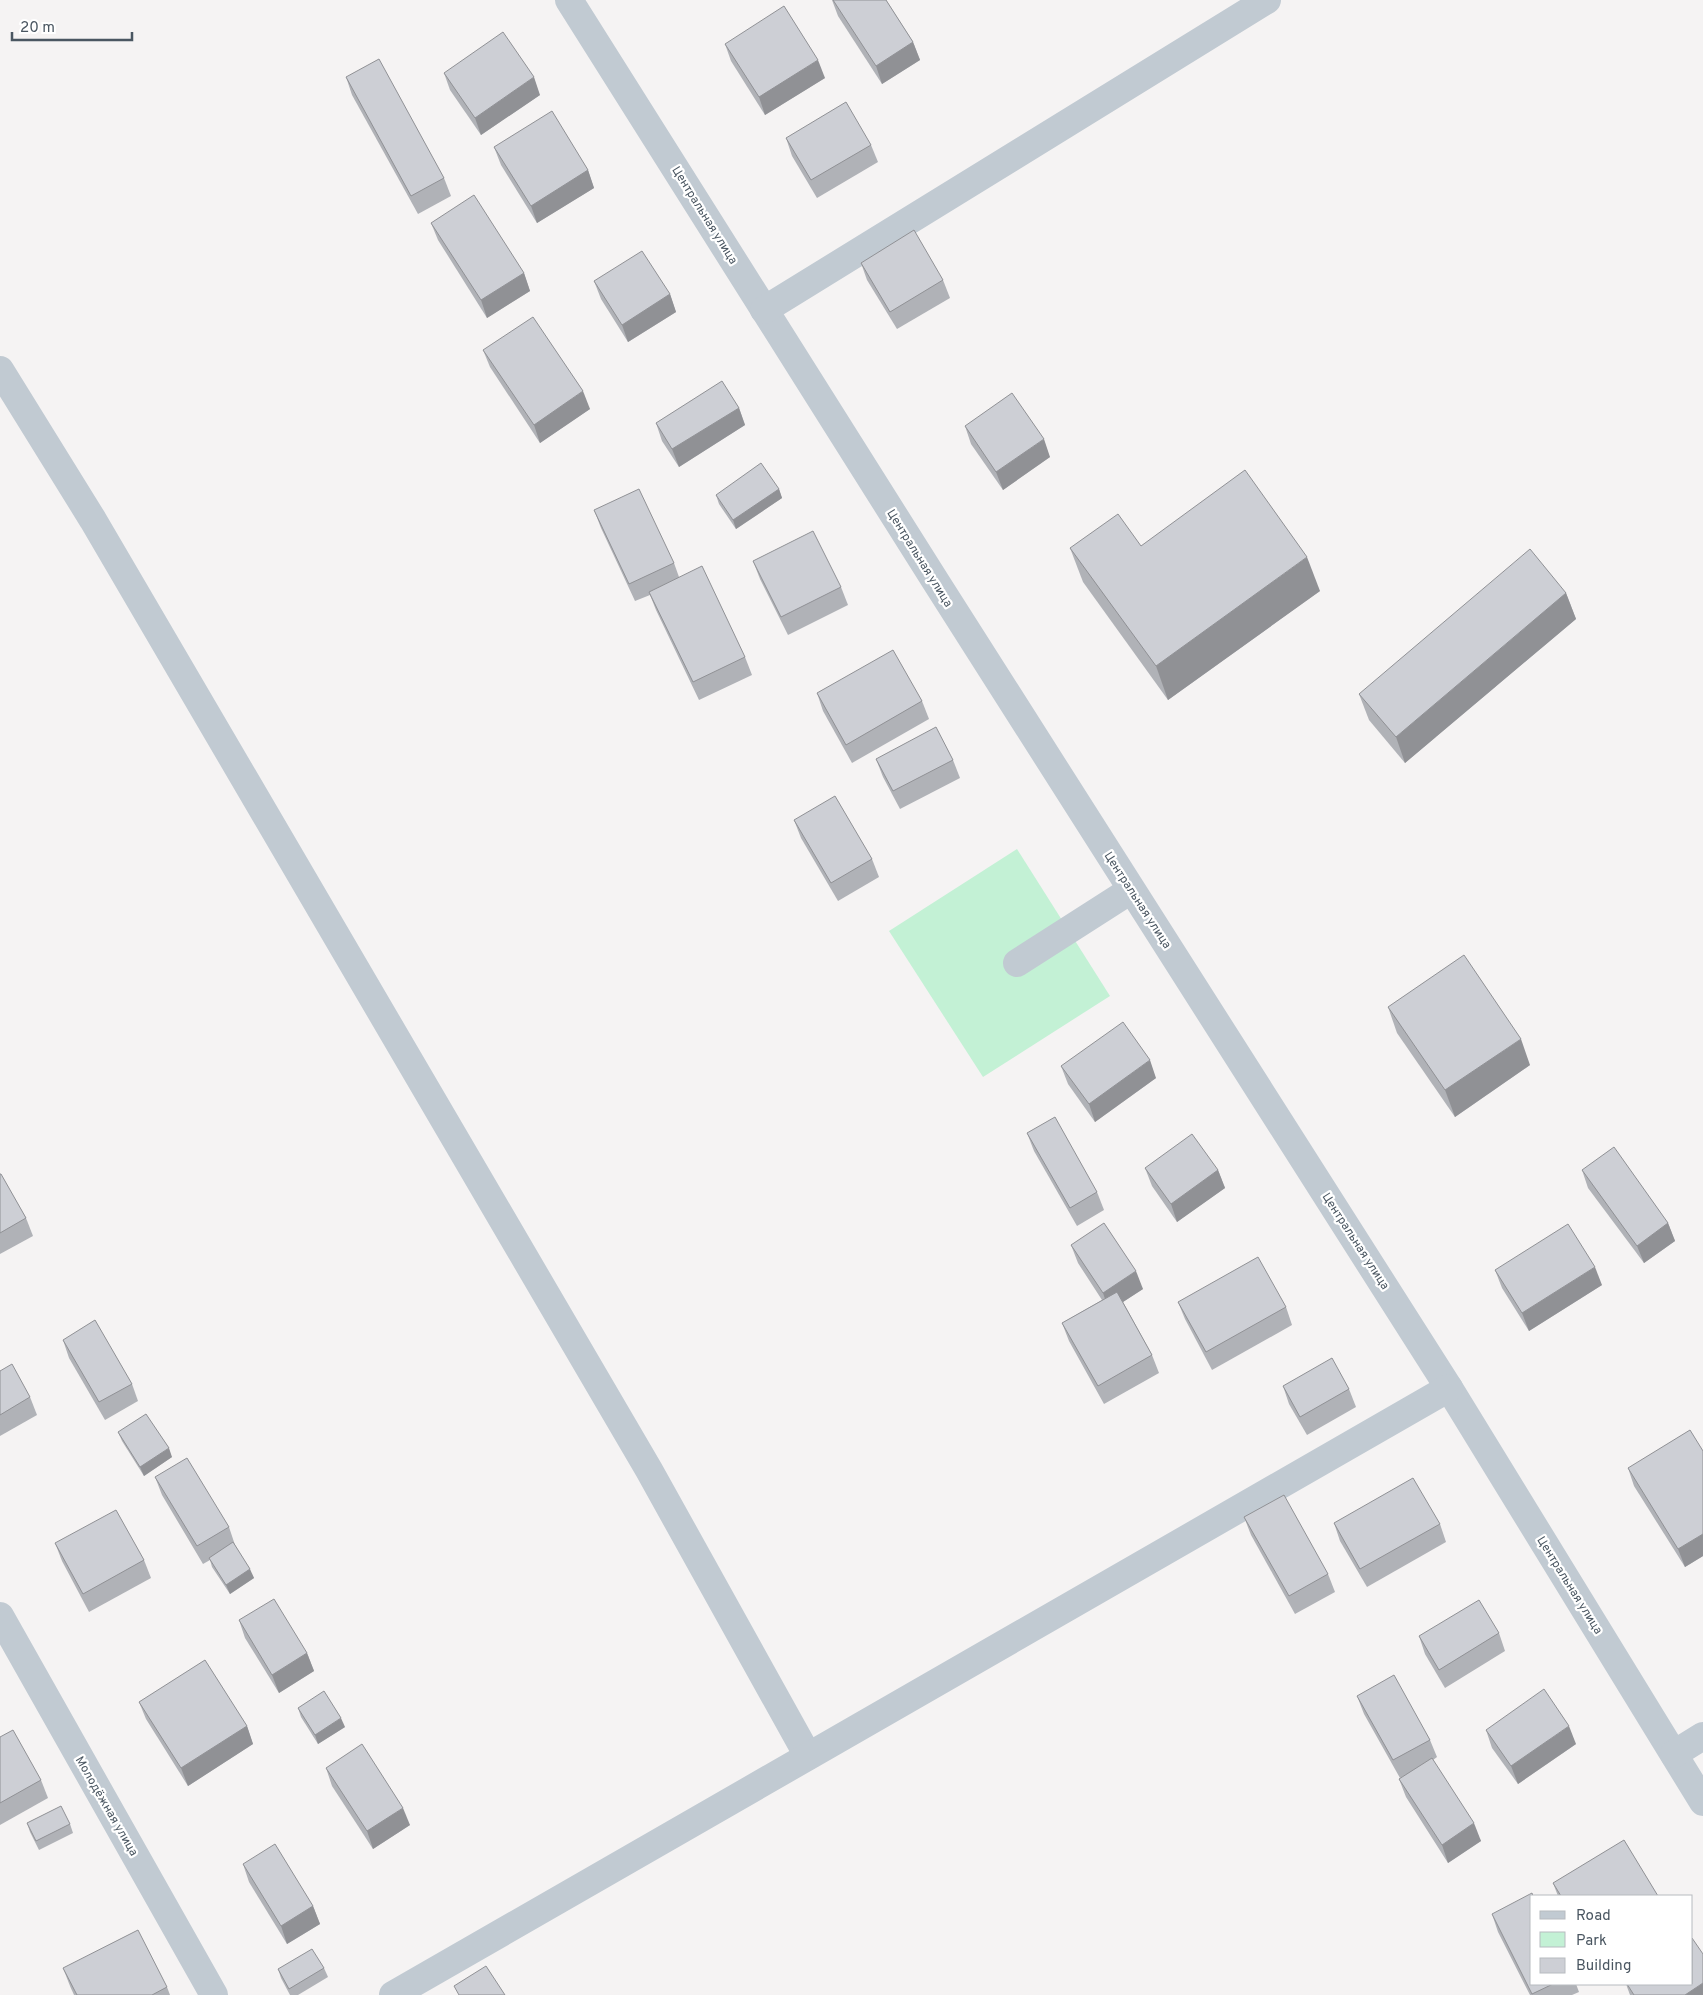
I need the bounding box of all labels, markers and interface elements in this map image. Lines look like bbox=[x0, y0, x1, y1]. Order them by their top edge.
scale bar bbox=[12, 10, 132, 42]
text: 20 m bbox=[20, 19, 55, 38]
street label: Центральная улица bbox=[668, 164, 741, 267]
street label: Центральная улица bbox=[883, 507, 956, 610]
street label: Центральная улица bbox=[1100, 849, 1175, 952]
street label: Центральная улица bbox=[1318, 1190, 1393, 1293]
street label: Центральная улица bbox=[1533, 1534, 1606, 1637]
street label: Молодёжная улица bbox=[71, 1754, 141, 1859]
legend bbox=[1530, 1895, 1693, 1985]
text: Road bbox=[1576, 1907, 1611, 1926]
text: Park bbox=[1576, 1932, 1607, 1951]
text: Building bbox=[1576, 1957, 1631, 1976]

